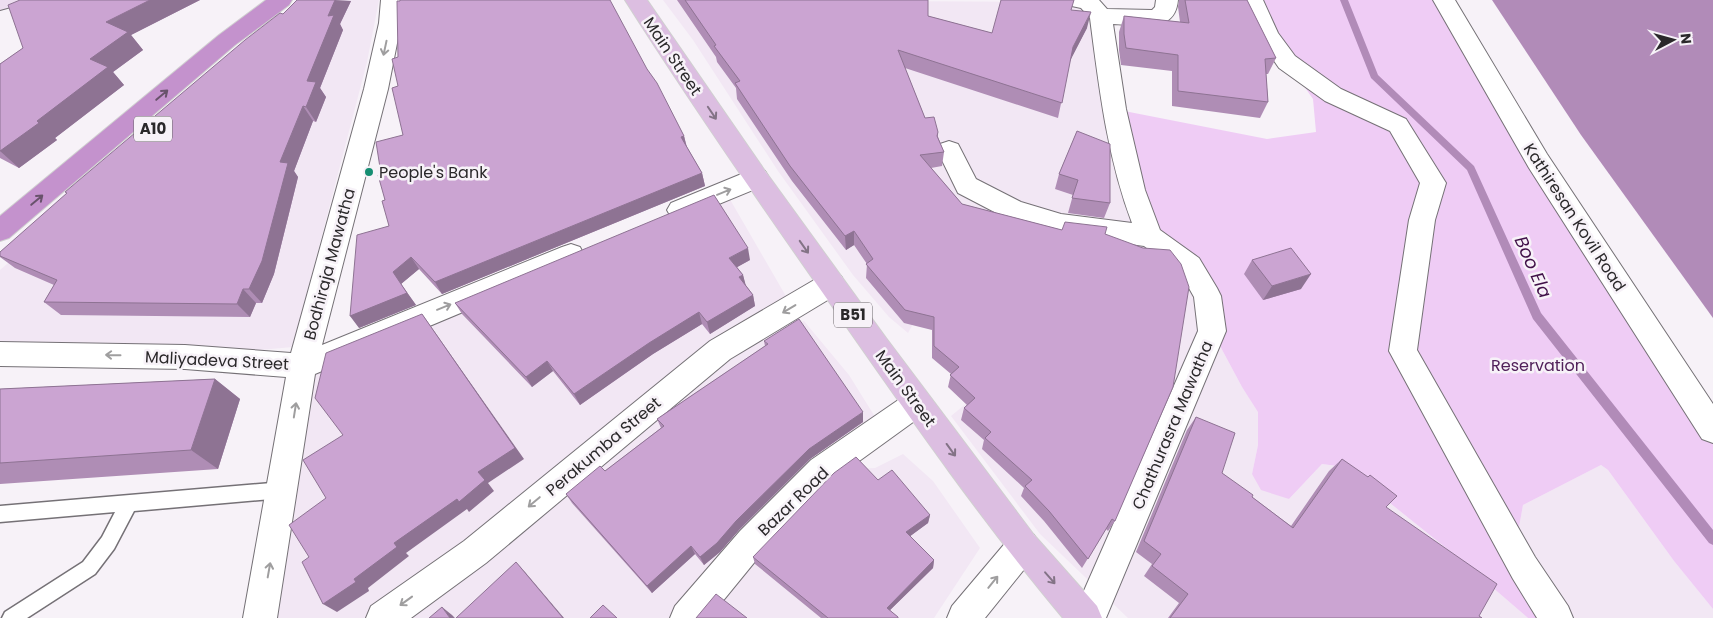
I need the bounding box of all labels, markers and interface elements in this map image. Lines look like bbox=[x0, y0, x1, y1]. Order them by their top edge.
street label: Main Street bbox=[638, 13, 707, 100]
north arrow bbox=[1648, 15, 1698, 65]
text: N bbox=[1675, 32, 1696, 45]
one-way arrow bbox=[380, 40, 389, 56]
one-way arrow bbox=[155, 89, 168, 101]
one-way arrow bbox=[707, 106, 717, 120]
road number: A10 bbox=[134, 116, 172, 142]
street label: Kathiresan Kovil Road bbox=[1518, 139, 1631, 296]
place label: People's Bank bbox=[379, 161, 488, 184]
marker: People's Bank bbox=[363, 166, 375, 178]
street label: Bodhiraja Mawatha bbox=[298, 186, 361, 343]
one-way arrow bbox=[716, 186, 731, 196]
one-way arrow bbox=[31, 194, 44, 205]
water label: Boo Ela bbox=[1509, 232, 1558, 302]
one-way arrow bbox=[799, 240, 809, 254]
one-way arrow bbox=[436, 302, 451, 311]
road number: B51 bbox=[834, 302, 872, 328]
one-way arrow bbox=[782, 305, 796, 315]
street label: Chathurasra Mawatha bbox=[1126, 337, 1218, 513]
street label: Maliyadeva Street bbox=[145, 345, 290, 376]
street label: Main Street bbox=[870, 345, 941, 432]
one-way arrow bbox=[106, 350, 122, 360]
park label: Reservation bbox=[1491, 354, 1585, 377]
street label: Perakumba Street bbox=[541, 391, 666, 501]
one-way arrow bbox=[290, 402, 300, 418]
one-way arrow bbox=[946, 443, 956, 457]
street label: Bazar Road bbox=[753, 462, 834, 541]
one-way arrow bbox=[528, 497, 541, 508]
one-way arrow bbox=[264, 562, 274, 578]
one-way arrow bbox=[1045, 571, 1056, 584]
one-way arrow bbox=[988, 576, 999, 589]
one-way arrow bbox=[400, 596, 413, 607]

